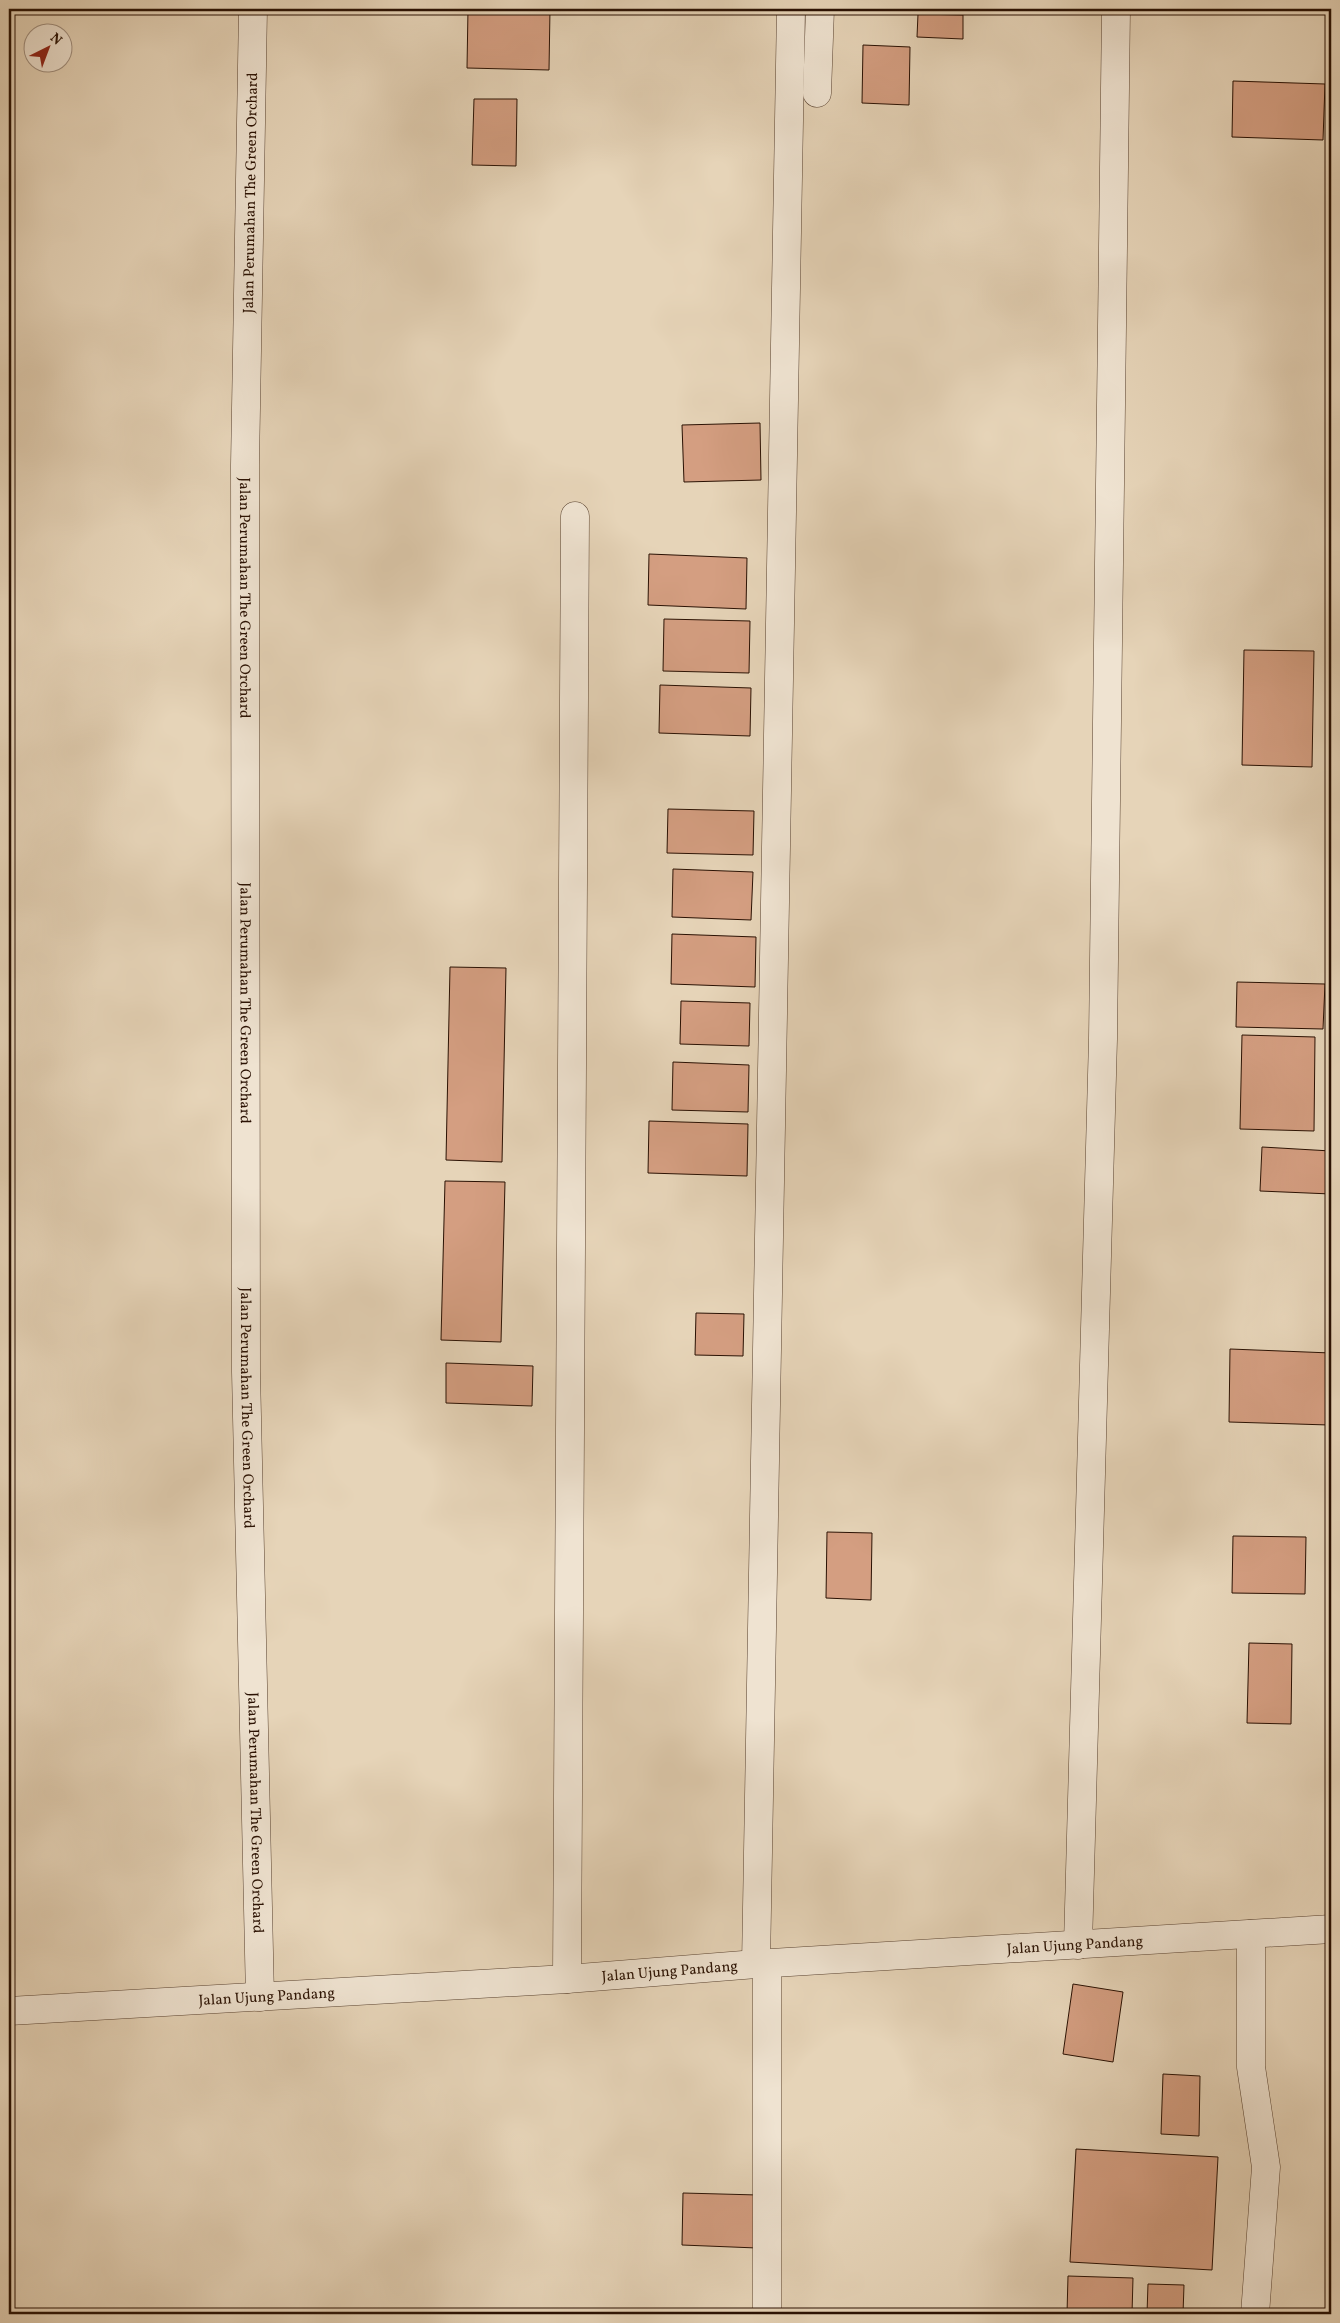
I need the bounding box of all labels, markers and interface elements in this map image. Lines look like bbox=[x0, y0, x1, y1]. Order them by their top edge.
north arrow bbox=[22, 22, 72, 72]
text: N bbox=[46, 29, 66, 50]
street label: Jalan Perumahan The Green Orchard bbox=[239, 72, 264, 314]
street label: Jalan Perumahan The Green Orchard bbox=[233, 477, 254, 719]
street label: Jalan Perumahan The Green Orchard bbox=[233, 882, 255, 1124]
street label: Jalan Perumahan The Green Orchard bbox=[234, 1287, 259, 1529]
street label: Jalan Perumahan The Green Orchard bbox=[241, 1692, 268, 1934]
street label: Jalan Ujung Pandang bbox=[1006, 1931, 1144, 1961]
street label: Jalan Ujung Pandang bbox=[601, 1956, 739, 1988]
street label: Jalan Ujung Pandang bbox=[198, 1983, 336, 2012]

